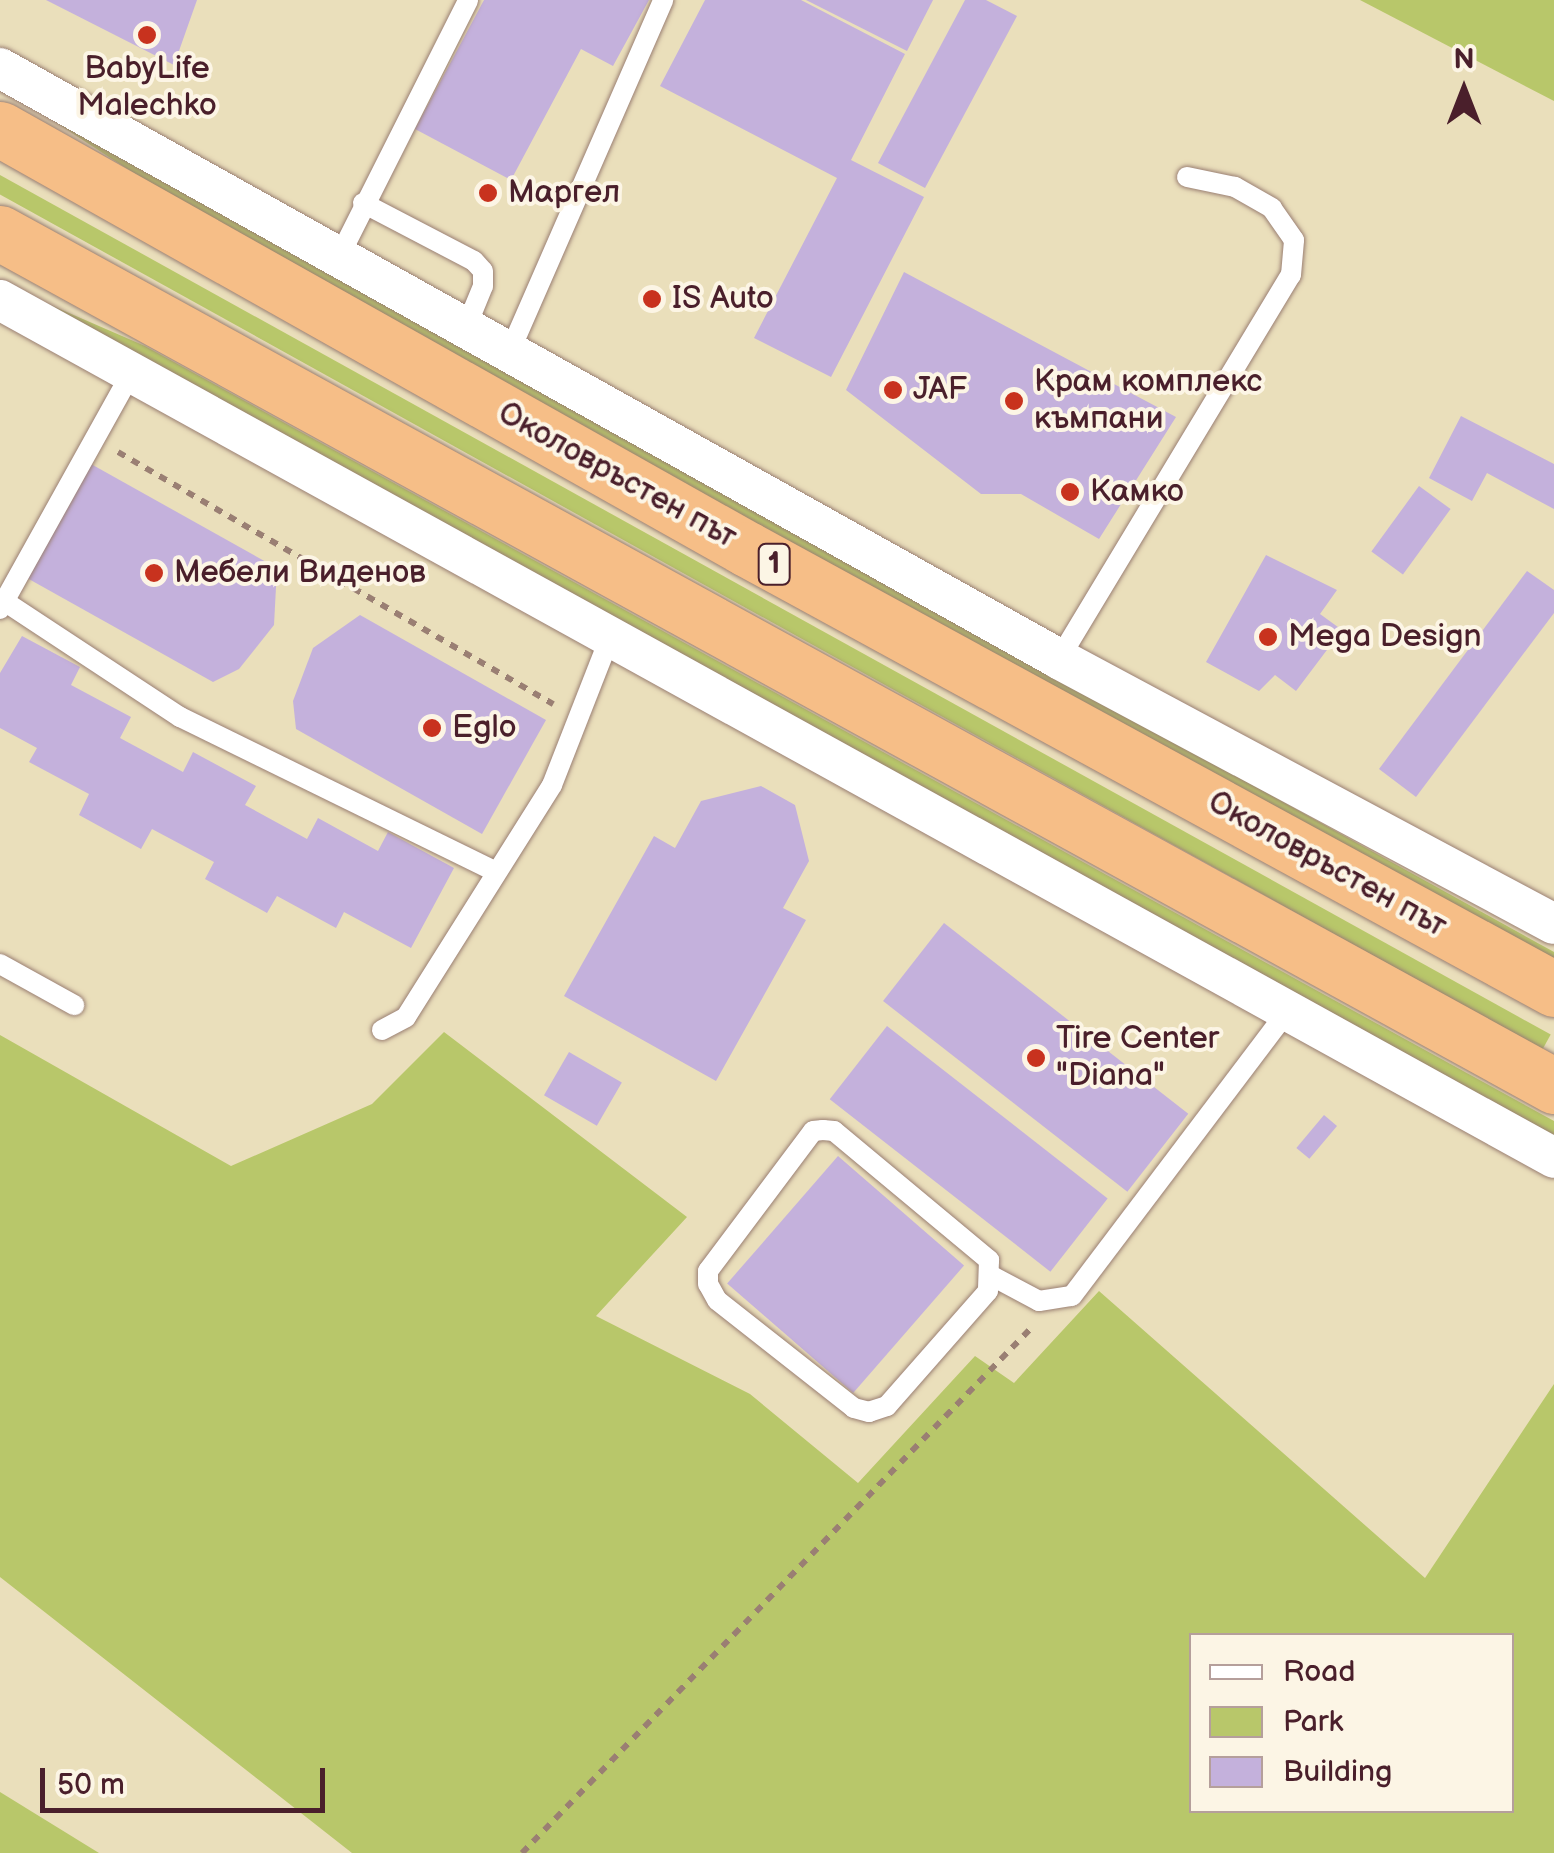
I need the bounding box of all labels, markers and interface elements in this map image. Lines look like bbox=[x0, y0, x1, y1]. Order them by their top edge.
marker: BabyLife Malechko bbox=[136, 24, 158, 46]
north arrow bbox=[1414, 40, 1514, 140]
text: N bbox=[1453, 43, 1475, 76]
place label: BabyLife Malechko bbox=[77, 51, 217, 126]
place label: Маргел bbox=[508, 174, 620, 212]
marker: Маргел bbox=[477, 182, 499, 204]
place label: IS Auto bbox=[672, 280, 774, 318]
marker: IS Auto bbox=[641, 288, 663, 310]
place label: Крам комплекс къмпани bbox=[1034, 364, 1262, 439]
place label: JAF bbox=[913, 371, 967, 409]
marker: JAF bbox=[882, 379, 904, 401]
marker: Крам комплекс къмпани bbox=[1003, 390, 1025, 412]
street label: Околовръстен път bbox=[491, 395, 743, 557]
place label: Камко bbox=[1090, 473, 1184, 511]
marker: Камко bbox=[1059, 481, 1081, 503]
road number: 1 bbox=[756, 539, 792, 589]
place label: Мебели Виденов bbox=[174, 554, 426, 592]
marker: Мебели Виденов bbox=[143, 562, 165, 584]
place label: Mega Design bbox=[1288, 618, 1482, 656]
marker: Mega Design bbox=[1257, 626, 1279, 648]
place label: Eglo bbox=[452, 709, 517, 747]
marker: Eglo bbox=[421, 717, 443, 739]
street label: Околовръстен път bbox=[1201, 784, 1453, 946]
place label: Tire Center "Diana" bbox=[1056, 1021, 1219, 1096]
marker: Tire Center "Diana" bbox=[1025, 1047, 1047, 1069]
legend bbox=[1189, 1633, 1514, 1813]
text: Road bbox=[1283, 1654, 1356, 1690]
text: Park bbox=[1283, 1704, 1343, 1740]
scale bar bbox=[45, 1748, 330, 1810]
text: Building bbox=[1283, 1754, 1392, 1790]
text: 50 m bbox=[57, 1767, 125, 1803]

